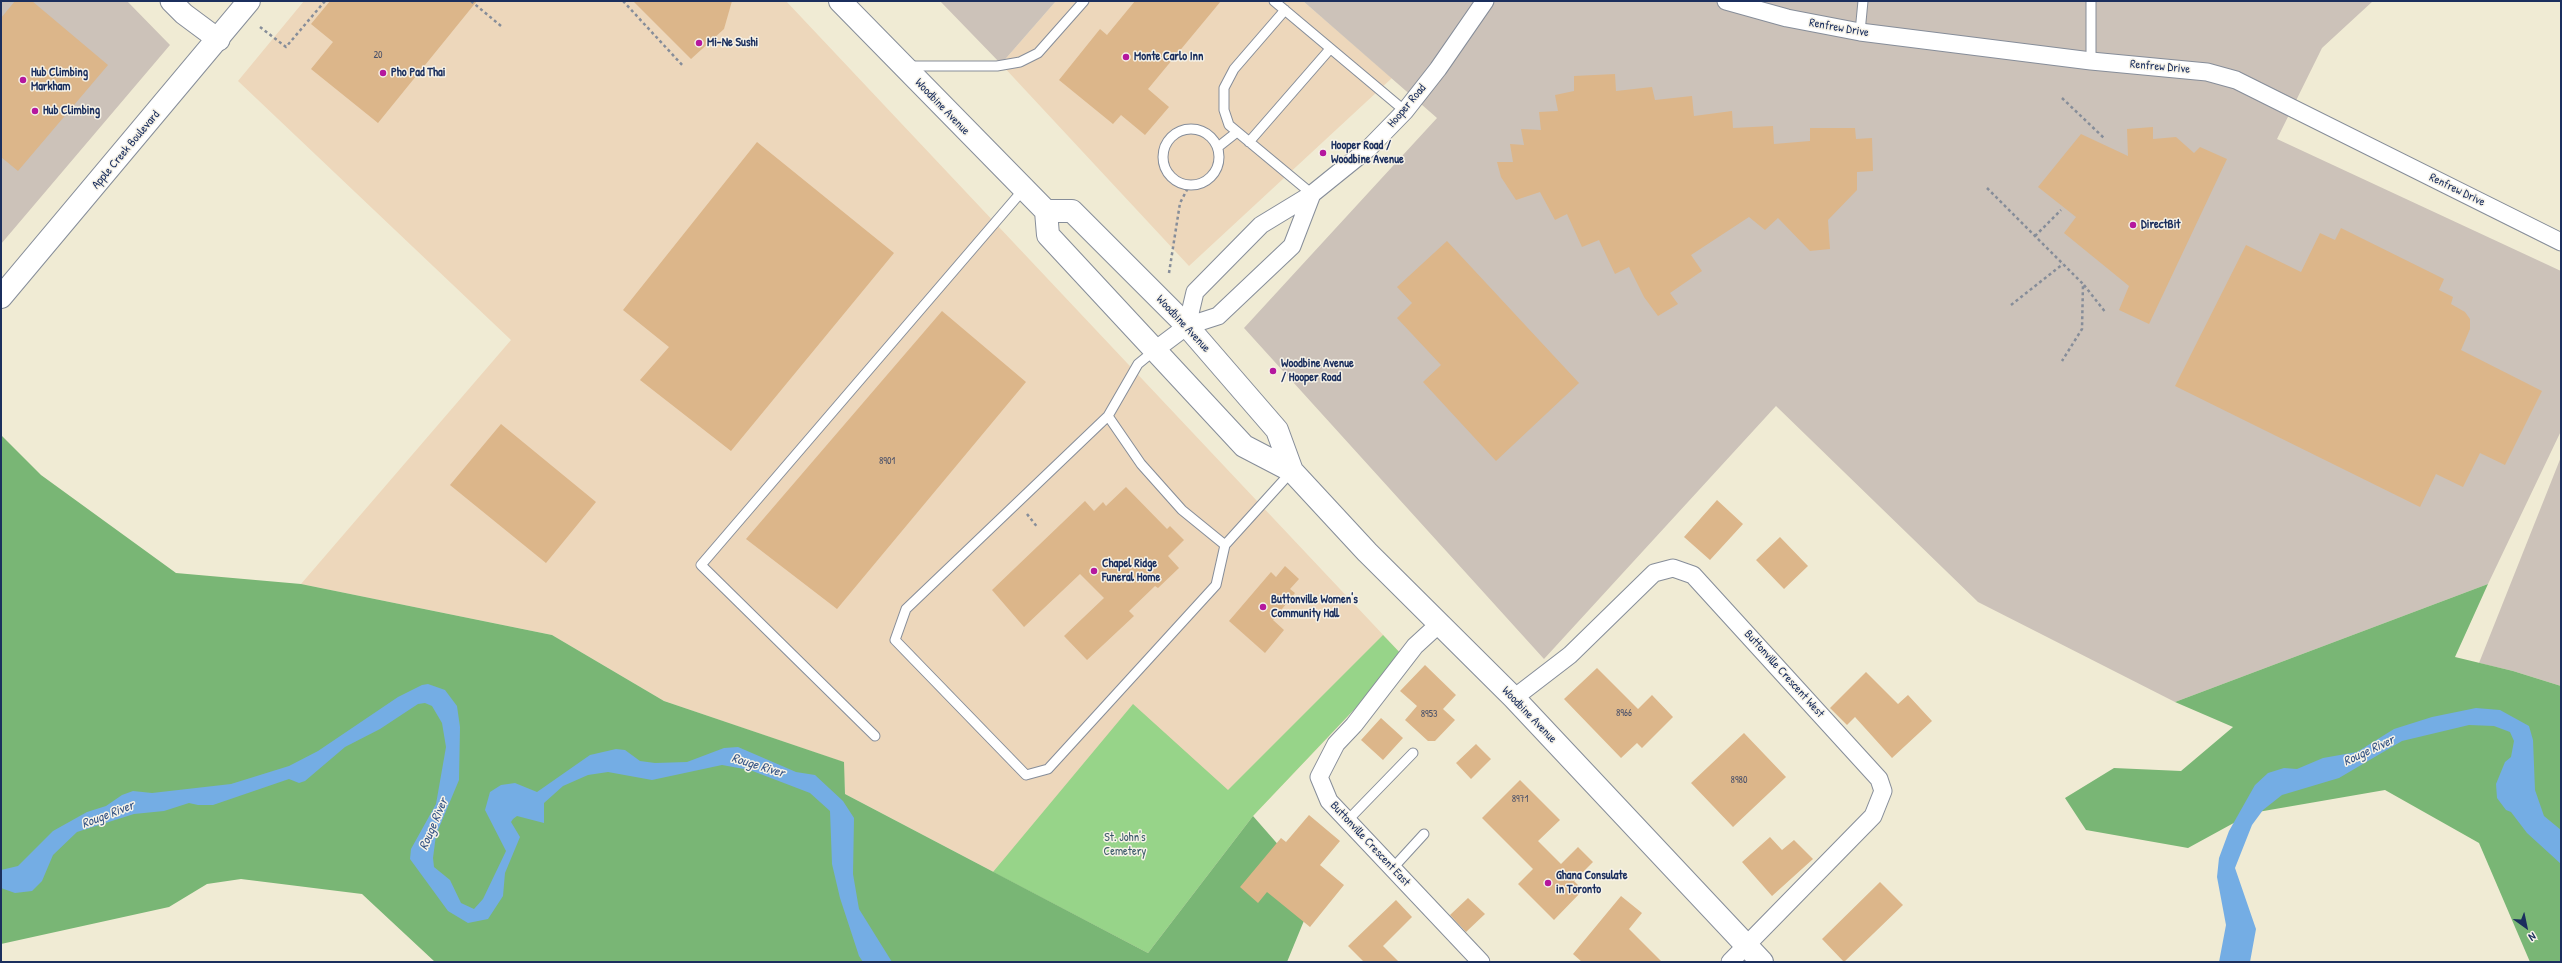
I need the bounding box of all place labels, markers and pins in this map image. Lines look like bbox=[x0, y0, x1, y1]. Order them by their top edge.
place label: Mi-Ne Sushi bbox=[707, 36, 758, 50]
marker: Mi-Ne Sushi bbox=[694, 38, 704, 48]
place label: Monte Carlo Inn bbox=[1134, 50, 1203, 64]
marker: Monte Carlo Inn bbox=[1121, 52, 1131, 62]
place label: Hub Climbing Markham bbox=[31, 66, 88, 94]
place label: Pho Pad Thai bbox=[391, 66, 445, 80]
marker: Pho Pad Thai bbox=[378, 68, 388, 78]
marker: Hub Climbing Markham bbox=[18, 75, 28, 85]
place label: Hub Climbing bbox=[43, 104, 100, 118]
marker: Hub Climbing bbox=[30, 106, 40, 116]
place label: Hooper Road / Woodbine Avenue bbox=[1331, 139, 1404, 167]
marker: Hooper Road / Woodbine Avenue bbox=[1318, 148, 1328, 158]
place label: DirectBit bbox=[2141, 218, 2180, 232]
marker: DirectBit bbox=[2128, 220, 2138, 230]
place label: Woodbine Avenue / Hooper Road bbox=[1281, 357, 1354, 385]
marker: Woodbine Avenue / Hooper Road bbox=[1268, 366, 1278, 376]
place label: Chapel Ridge Funeral Home bbox=[1102, 557, 1160, 585]
marker: Chapel Ridge Funeral Home bbox=[1089, 566, 1099, 576]
place label: Buttonville Women's Community Hall bbox=[1271, 593, 1358, 621]
marker: Buttonville Women's Community Hall bbox=[1258, 602, 1268, 612]
place label: Ghana Consulate in Toronto bbox=[1556, 869, 1627, 897]
marker: Ghana Consulate in Toronto bbox=[1543, 878, 1553, 888]

